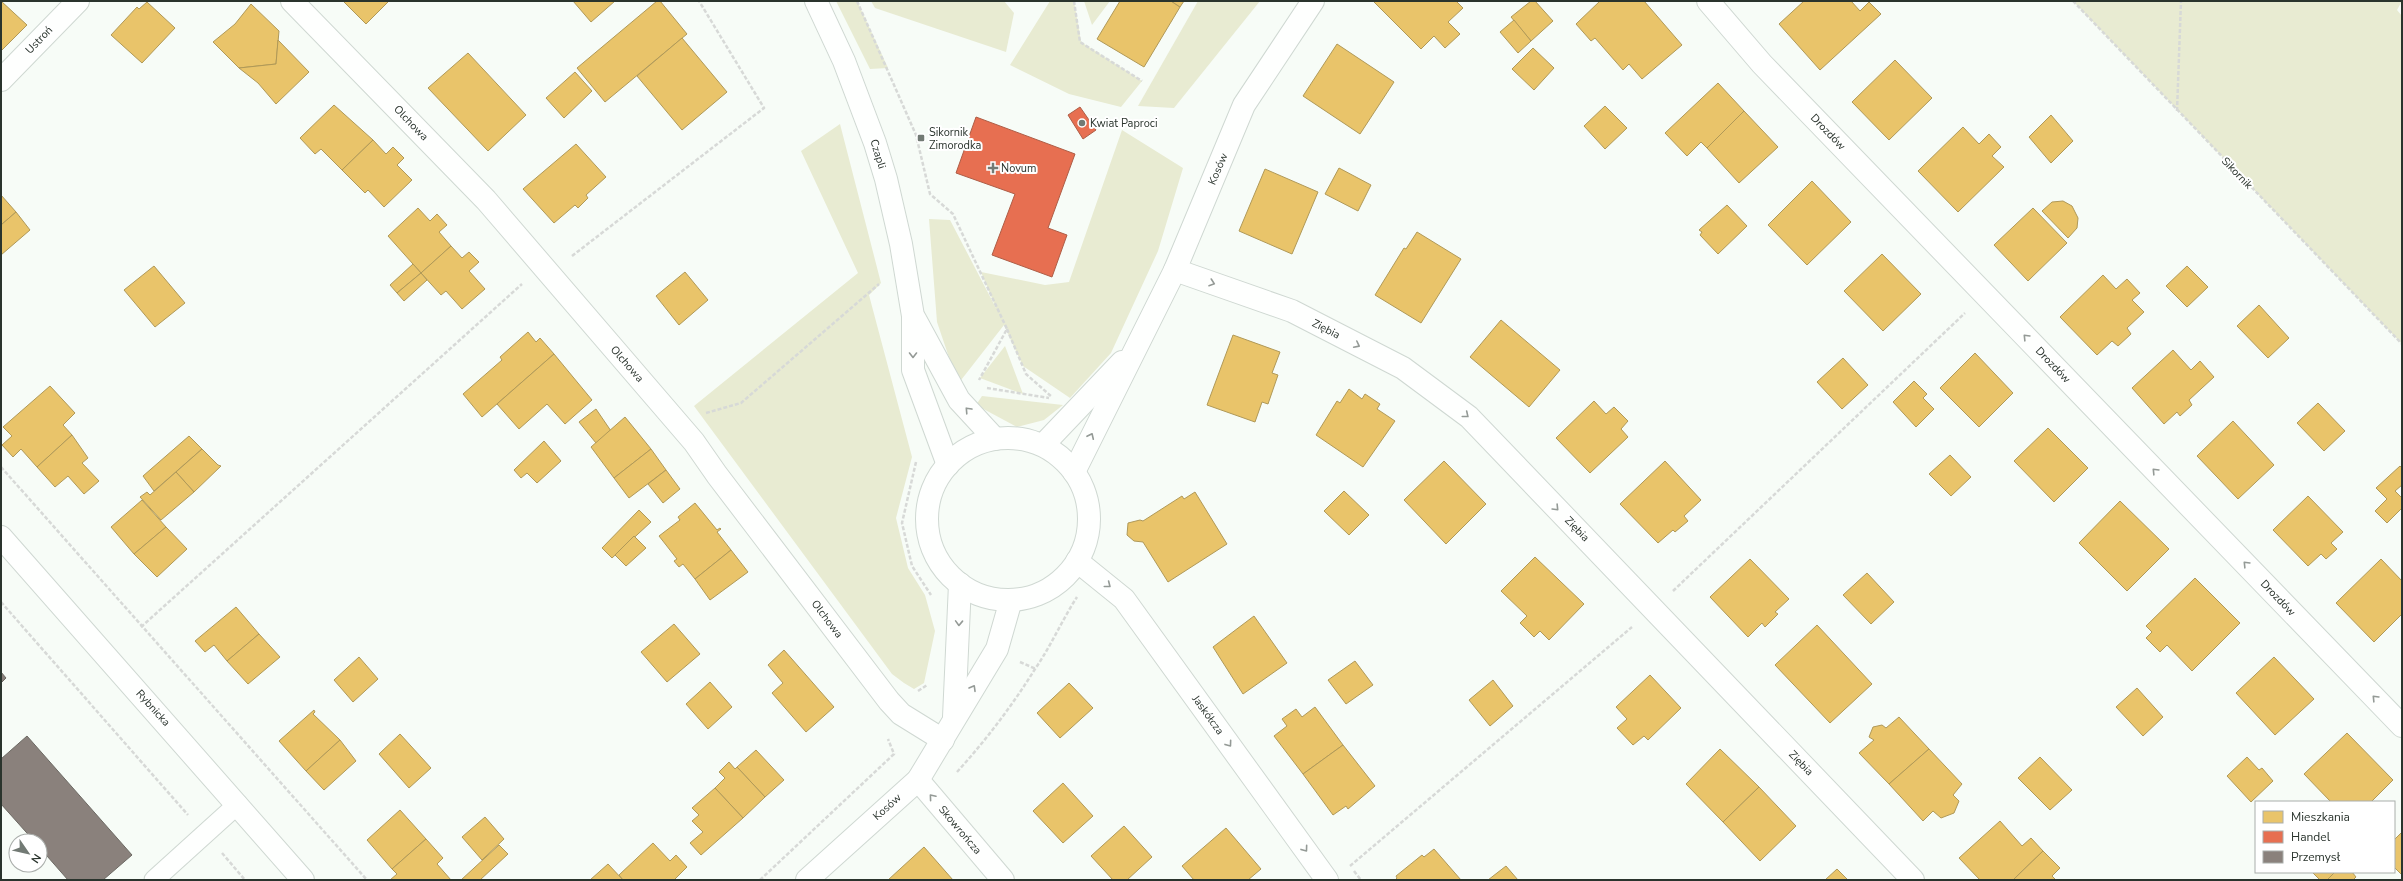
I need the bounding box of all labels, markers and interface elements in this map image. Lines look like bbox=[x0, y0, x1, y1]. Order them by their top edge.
street label: Ustroń bbox=[22, 23, 56, 57]
street label: Olchowa bbox=[390, 102, 432, 144]
street label: Drozdów bbox=[1807, 111, 1849, 153]
place label: Kwiat Paproci bbox=[1090, 116, 1157, 131]
marker: Kwiat Paproci bbox=[1077, 118, 1087, 128]
place label: Sikornik Zimorodka bbox=[929, 125, 981, 153]
marker: Sikornik Zimorodka bbox=[916, 133, 926, 143]
street label: Czapli bbox=[866, 137, 890, 171]
street label: Kosów bbox=[1205, 151, 1231, 187]
street label: Sikornik bbox=[2218, 154, 2256, 193]
place label: Novum bbox=[1001, 161, 1036, 176]
marker: Novum bbox=[988, 163, 998, 173]
one-way arrow bbox=[1209, 278, 1216, 287]
street label: Ziębia bbox=[1309, 316, 1343, 342]
one-way arrow bbox=[2023, 334, 2031, 342]
one-way arrow bbox=[1353, 340, 1361, 347]
street label: Olchowa bbox=[607, 342, 647, 386]
street label: Drozdów bbox=[2032, 344, 2074, 386]
one-way arrow bbox=[909, 352, 917, 358]
one-way arrow bbox=[966, 407, 973, 415]
one-way arrow bbox=[1461, 411, 1468, 418]
one-way arrow bbox=[1086, 433, 1094, 441]
one-way arrow bbox=[2152, 468, 2160, 476]
one-way arrow bbox=[1552, 504, 1559, 511]
street label: Ziębia bbox=[1561, 513, 1593, 545]
one-way arrow bbox=[2243, 561, 2250, 569]
street label: Drozdów bbox=[2257, 577, 2299, 619]
one-way arrow bbox=[1103, 581, 1110, 588]
street label: Olchowa bbox=[808, 597, 846, 641]
one-way arrow bbox=[955, 620, 963, 626]
one-way arrow bbox=[968, 685, 975, 692]
street label: Rybnicka bbox=[133, 686, 174, 730]
street label: Jaskółcza bbox=[1188, 691, 1227, 738]
one-way arrow bbox=[2372, 695, 2380, 703]
one-way arrow bbox=[1224, 739, 1231, 746]
street label: Ziębia bbox=[1785, 747, 1817, 779]
street label: Kosów bbox=[870, 790, 904, 824]
one-way arrow bbox=[930, 794, 937, 801]
legend bbox=[2255, 801, 2395, 873]
street label: Skowrończa bbox=[935, 802, 985, 858]
text: Mieszkania bbox=[2291, 809, 2350, 825]
text: Handel bbox=[2291, 829, 2331, 845]
north arrow bbox=[8, 833, 48, 873]
one-way arrow bbox=[1300, 845, 1308, 852]
text: Przemysł bbox=[2291, 849, 2341, 865]
text: N bbox=[27, 851, 44, 866]

